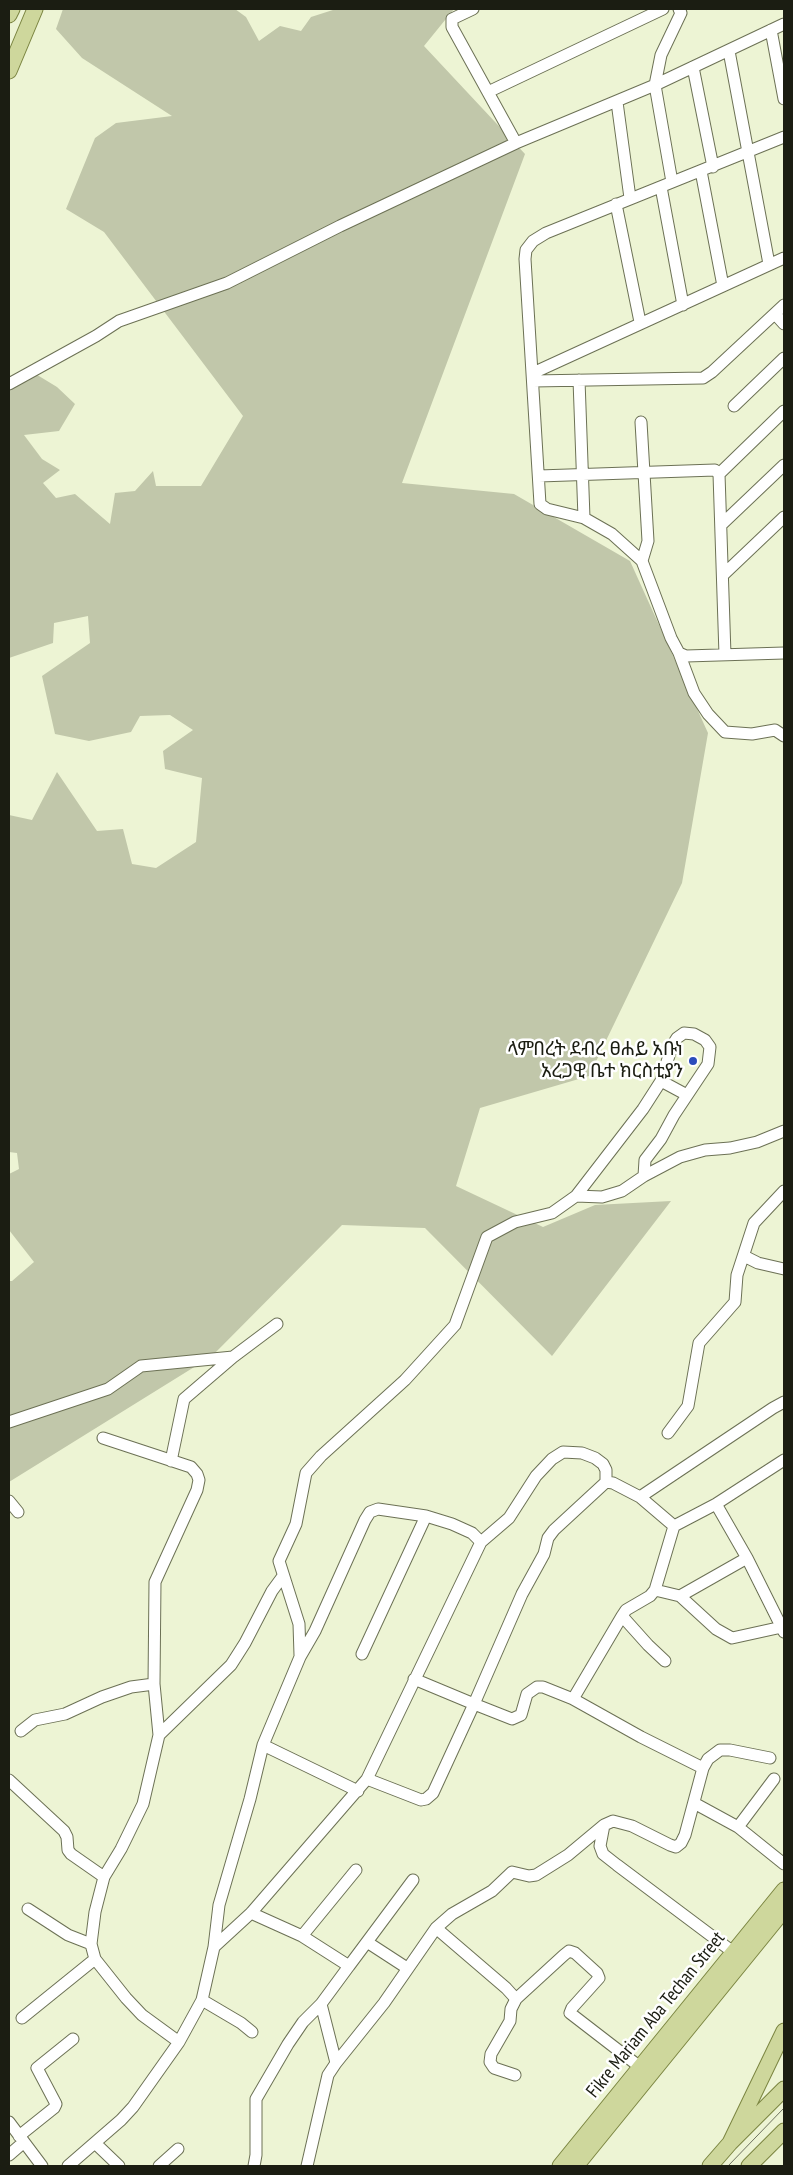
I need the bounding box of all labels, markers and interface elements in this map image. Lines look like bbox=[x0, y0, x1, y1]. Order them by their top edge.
place label: ላምበረት ደብረ ፀሐይ አቡነ አረጋዊ ቤተ ክርስቲያን bbox=[508, 1039, 683, 1083]
marker: ላምበረት ደብረ ፀሐይ አቡነ አረጋዊ ቤተ ክርስቲያን bbox=[687, 1055, 699, 1067]
street label: Fikre Mariam Aba Techan Street bbox=[582, 1927, 730, 2103]

